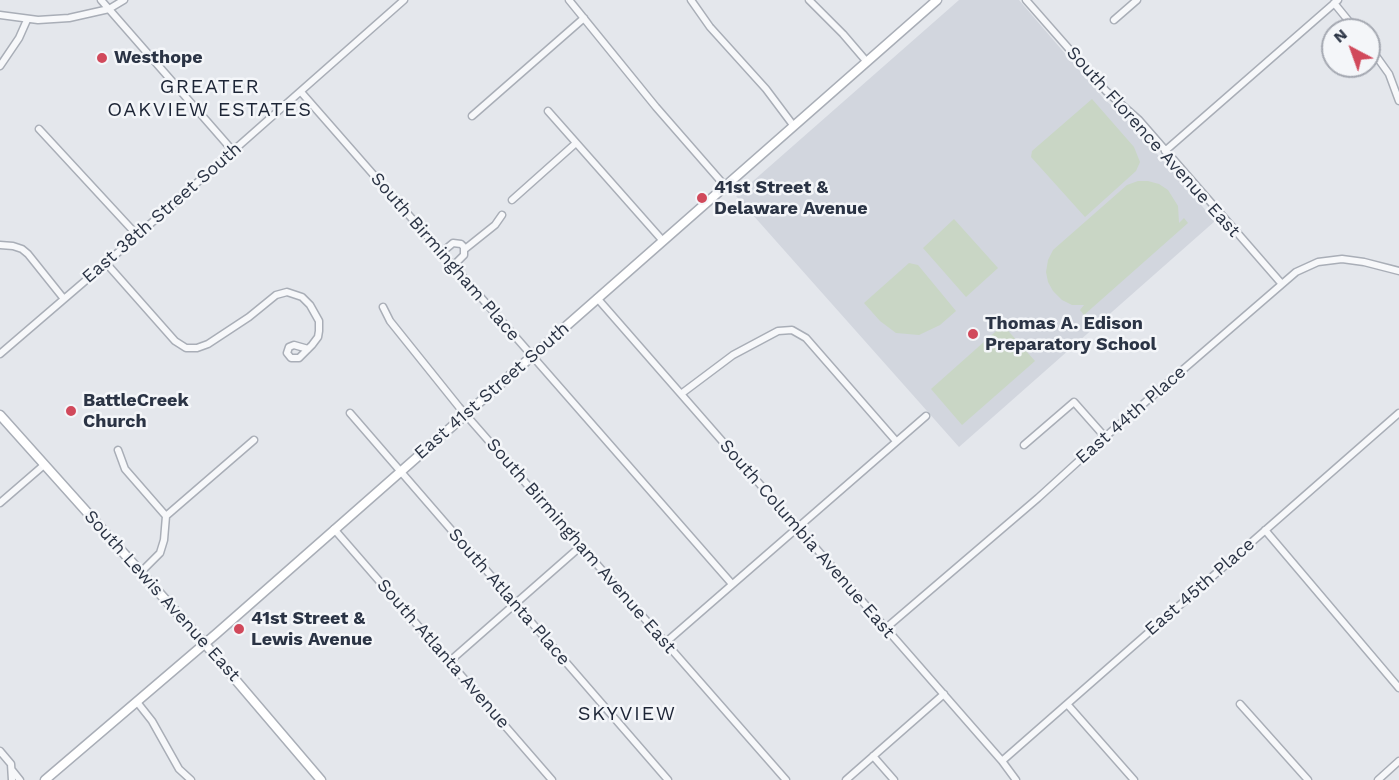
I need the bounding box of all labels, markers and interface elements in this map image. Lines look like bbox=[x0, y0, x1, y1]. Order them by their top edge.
north arrow bbox=[1321, 18, 1381, 78]
text: N bbox=[1329, 24, 1351, 47]
street label: South Florence Avenue East bbox=[1062, 42, 1244, 242]
place label: Westhope bbox=[114, 47, 203, 69]
marker: Westhope bbox=[95, 51, 109, 65]
district label: GREATER OAKVIEW ESTATES bbox=[107, 75, 313, 122]
street label: East 38th Street South bbox=[78, 138, 246, 288]
street label: South Birmingham Place bbox=[366, 168, 524, 346]
place label: 41st Street & Delaware Avenue bbox=[714, 177, 868, 219]
marker: 41st Street & Delaware Avenue bbox=[695, 191, 709, 205]
place label: Thomas A. Edison Preparatory School bbox=[985, 313, 1156, 356]
street label: East 41st Street South bbox=[410, 318, 574, 464]
marker: Thomas A. Edison Preparatory School bbox=[966, 327, 980, 341]
street label: East 44th Place bbox=[1072, 361, 1190, 469]
place label: BattleCreek Church bbox=[83, 390, 189, 432]
marker: BattleCreek Church bbox=[64, 404, 78, 418]
street label: South Birmingham Avenue East bbox=[482, 434, 680, 658]
street label: South Columbia Avenue East bbox=[715, 435, 899, 643]
street label: South Lewis Avenue East bbox=[79, 506, 245, 686]
street label: South Atlanta Place bbox=[444, 524, 574, 670]
street label: East 45th Place bbox=[1141, 533, 1259, 641]
street label: South Atlanta Avenue bbox=[372, 575, 514, 733]
place label: 41st Street & Lewis Avenue bbox=[251, 608, 372, 650]
marker: 41st Street & Lewis Avenue bbox=[232, 622, 246, 636]
district label: SKYVIEW bbox=[578, 702, 676, 726]

